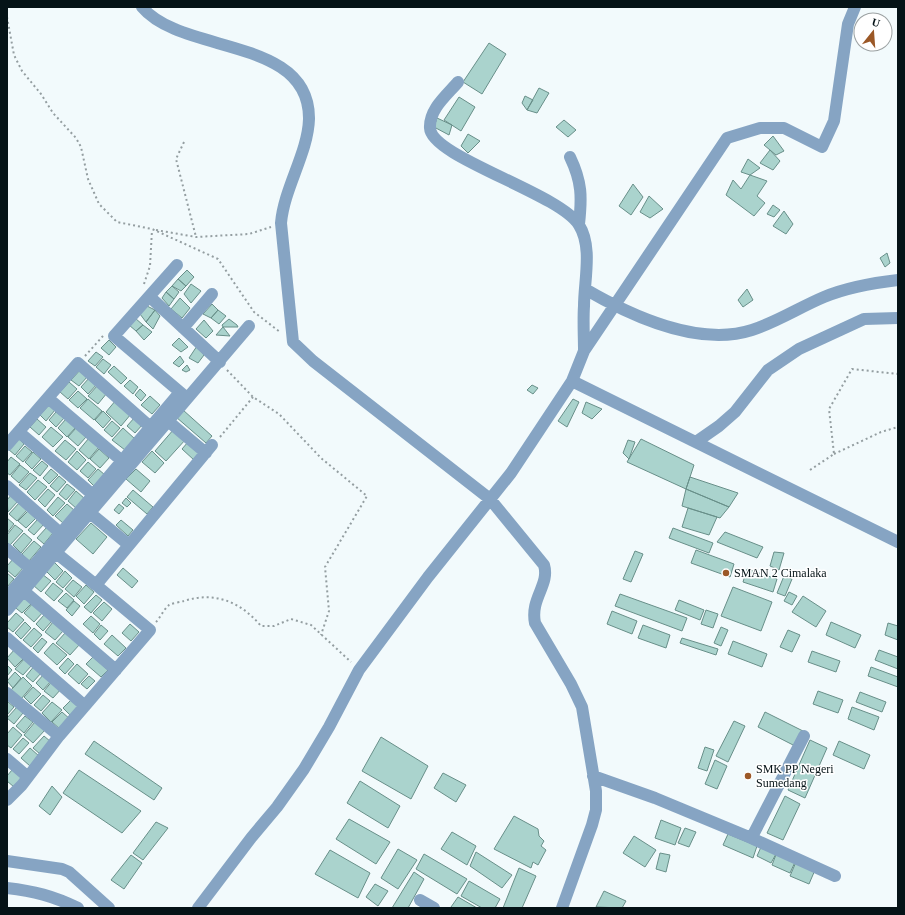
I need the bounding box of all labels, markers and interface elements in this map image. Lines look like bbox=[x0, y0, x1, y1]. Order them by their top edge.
north arrow bbox=[853, 12, 893, 52]
text: U bbox=[870, 16, 882, 29]
place label: SMAN 2 Cimalaka bbox=[734, 566, 827, 580]
marker: SMAN 2 Cimalaka bbox=[721, 568, 731, 578]
place label: SMK PP Negeri Sumedang bbox=[756, 762, 834, 790]
marker: SMK PP Negeri Sumedang bbox=[743, 771, 753, 781]

